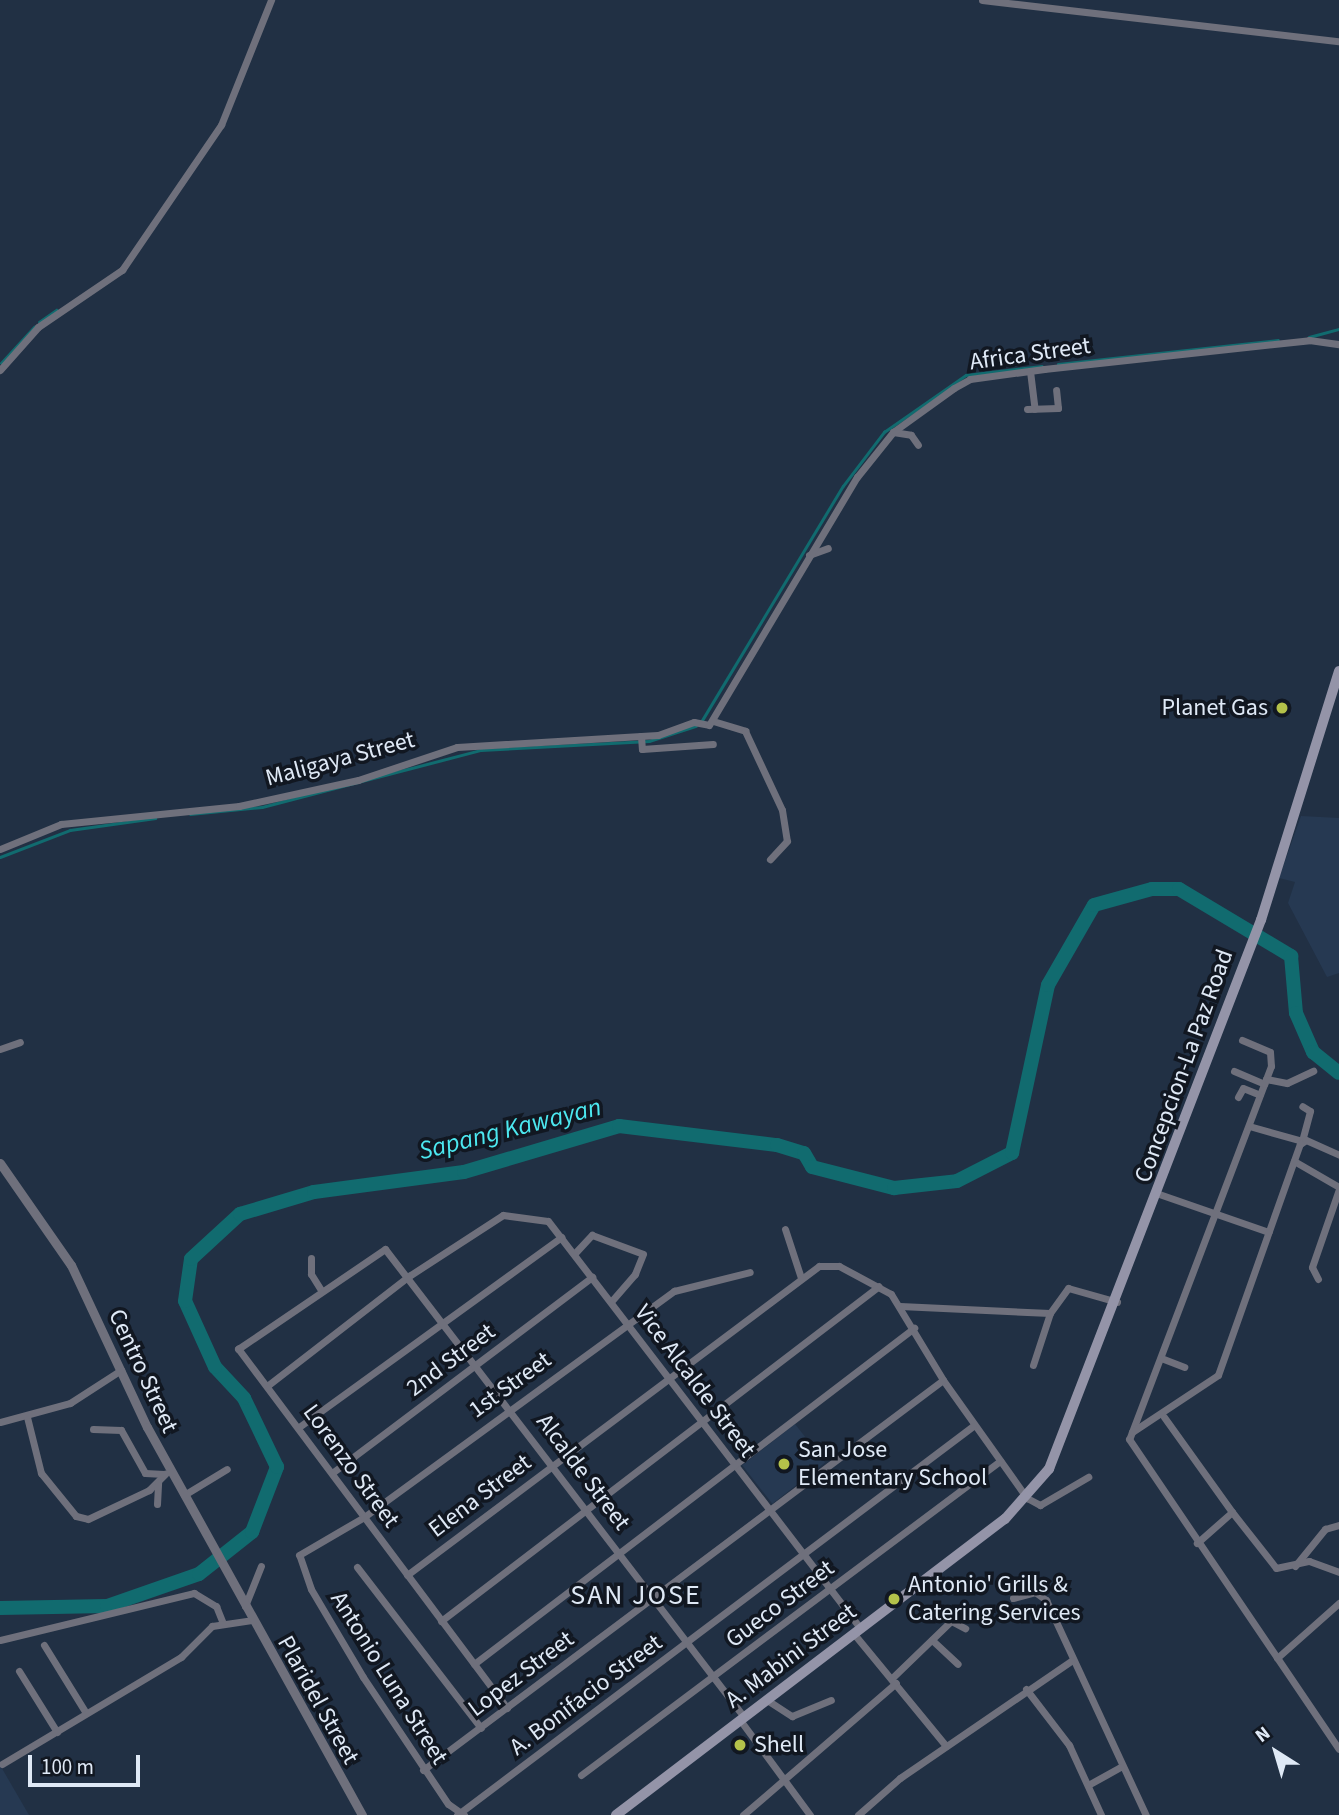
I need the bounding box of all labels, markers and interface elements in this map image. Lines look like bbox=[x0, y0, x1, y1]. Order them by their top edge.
street label: Africa Street bbox=[968, 331, 1092, 377]
place label: Planet Gas bbox=[1162, 694, 1268, 722]
marker: Planet Gas bbox=[1274, 700, 1290, 716]
street label: Maligaya Street bbox=[262, 725, 418, 793]
street label: Concepcion-La Paz Road bbox=[1128, 946, 1240, 1186]
water label: Sapang Kawayan bbox=[415, 1091, 605, 1167]
street label: Vice Alcalde Street bbox=[628, 1299, 762, 1463]
street label: Centro Street bbox=[102, 1305, 184, 1437]
street label: 2nd Street bbox=[401, 1317, 501, 1403]
street label: 1st Street bbox=[463, 1346, 557, 1424]
street label: Lorenzo Street bbox=[297, 1399, 405, 1533]
street label: Alcalde Street bbox=[530, 1408, 636, 1536]
place label: San Jose Elementary School bbox=[798, 1436, 987, 1492]
street label: Elena Street bbox=[423, 1448, 537, 1544]
marker: San Jose Elementary School bbox=[776, 1456, 792, 1472]
street label: Gueco Street bbox=[720, 1554, 840, 1654]
place label: Antonio' Grills & Catering Services bbox=[908, 1571, 1081, 1627]
district label: SAN JOSE bbox=[571, 1578, 701, 1612]
street label: Antonio Luna Street bbox=[324, 1586, 454, 1770]
marker: Antonio' Grills & Catering Services bbox=[886, 1591, 902, 1607]
street label: A. Mabini Street bbox=[720, 1597, 862, 1715]
street label: Lopez Street bbox=[463, 1625, 579, 1723]
street label: A. Bonifacio Street bbox=[504, 1628, 668, 1762]
street label: Plaridel Street bbox=[271, 1631, 365, 1769]
north arrow bbox=[1241, 1717, 1311, 1787]
text: N bbox=[1250, 1720, 1276, 1749]
place label: Shell bbox=[754, 1731, 804, 1759]
marker: Shell bbox=[732, 1737, 748, 1753]
scale bar bbox=[32, 1742, 144, 1786]
text: 100 m bbox=[41, 1752, 94, 1782]

